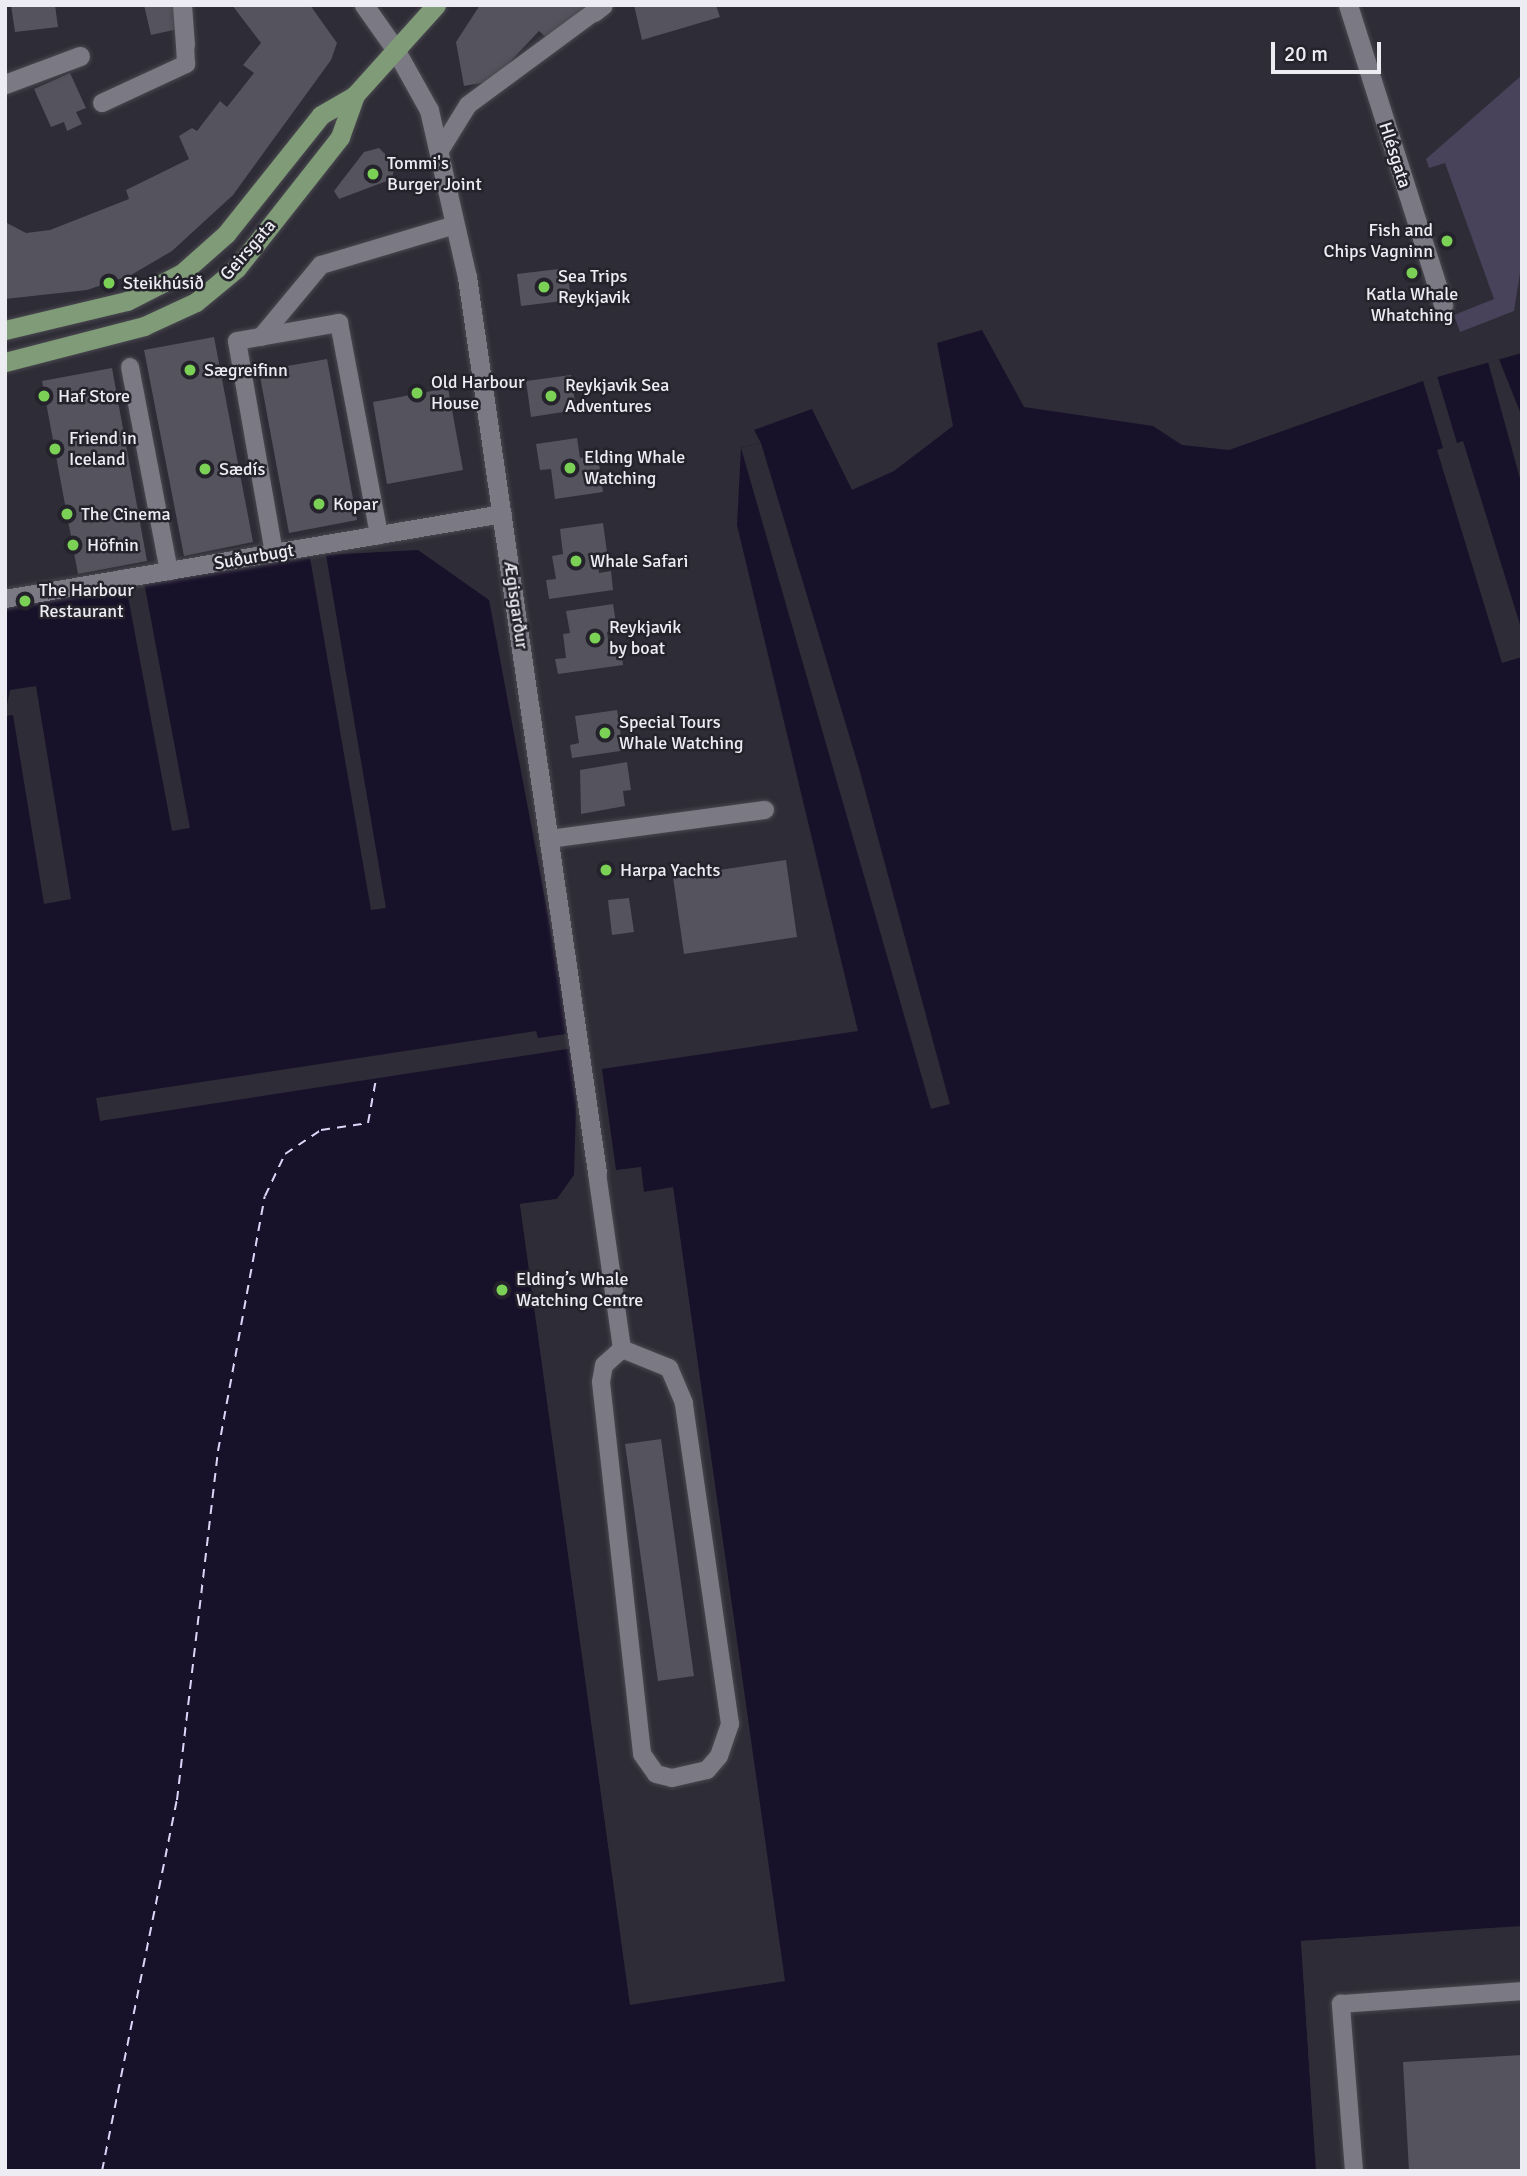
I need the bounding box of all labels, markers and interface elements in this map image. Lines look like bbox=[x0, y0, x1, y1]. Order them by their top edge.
scale bar bbox=[1275, 28, 1385, 72]
text: 20 m bbox=[1284, 41, 1328, 67]
street label: Hlésgata bbox=[1374, 119, 1416, 191]
place label: Tommi's Burger Joint bbox=[387, 153, 482, 196]
marker: Tommi's Burger Joint bbox=[365, 166, 381, 182]
street label: Geirsgata bbox=[216, 215, 280, 285]
place label: Fish and Chips Vagninn bbox=[1324, 220, 1433, 262]
marker: Fish and Chips Vagninn bbox=[1439, 233, 1455, 249]
marker: Katla Whale Whatching bbox=[1404, 265, 1420, 281]
place label: Sea Trips Reykjavik bbox=[558, 266, 630, 308]
place label: Steikhúsið bbox=[123, 272, 204, 294]
marker: Steikhúsið bbox=[101, 275, 117, 291]
marker: Sea Trips Reykjavik bbox=[536, 279, 552, 295]
place label: Katla Whale Whatching bbox=[1366, 284, 1458, 326]
place label: Sægreifinn bbox=[204, 359, 288, 381]
marker: Sægreifinn bbox=[182, 362, 198, 378]
place label: Old Harbour House bbox=[431, 372, 525, 414]
place label: Reykjavik Sea Adventures bbox=[565, 375, 669, 418]
place label: Haf Store bbox=[58, 385, 130, 407]
marker: Old Harbour House bbox=[409, 385, 425, 401]
marker: Haf Store bbox=[36, 388, 52, 404]
marker: Reykjavik Sea Adventures bbox=[543, 388, 559, 404]
place label: Friend in Iceland bbox=[69, 428, 137, 471]
marker: Friend in Iceland bbox=[47, 441, 63, 457]
place label: Elding Whale Watching bbox=[584, 447, 685, 490]
place label: Sædís bbox=[219, 458, 265, 480]
marker: Elding Whale Watching bbox=[562, 460, 578, 476]
marker: Sædís bbox=[197, 461, 213, 477]
place label: Kopar bbox=[333, 493, 378, 515]
marker: Kopar bbox=[311, 496, 327, 512]
place label: The Cinema bbox=[81, 503, 171, 525]
marker: The Cinema bbox=[59, 506, 75, 522]
place label: Höfnin bbox=[87, 534, 139, 556]
marker: Höfnin bbox=[65, 537, 81, 553]
street label: Suðurbugt bbox=[212, 539, 296, 575]
place label: Whale Safari bbox=[590, 550, 688, 572]
marker: Whale Safari bbox=[568, 553, 584, 569]
street label: Ægisgarður bbox=[499, 560, 533, 650]
place label: The Harbour Restaurant bbox=[39, 580, 134, 622]
marker: The Harbour Restaurant bbox=[17, 593, 33, 609]
place label: Reykjavik by boat bbox=[609, 617, 681, 660]
marker: Reykjavik by boat bbox=[587, 630, 603, 646]
place label: Special Tours Whale Watching bbox=[619, 712, 743, 754]
marker: Special Tours Whale Watching bbox=[597, 725, 613, 741]
place label: Harpa Yachts bbox=[620, 859, 720, 881]
marker: Harpa Yachts bbox=[598, 862, 614, 878]
place label: Elding’s Whale Watching Centre bbox=[516, 1269, 643, 1312]
marker: Elding’s Whale Watching Centre bbox=[494, 1282, 510, 1298]

